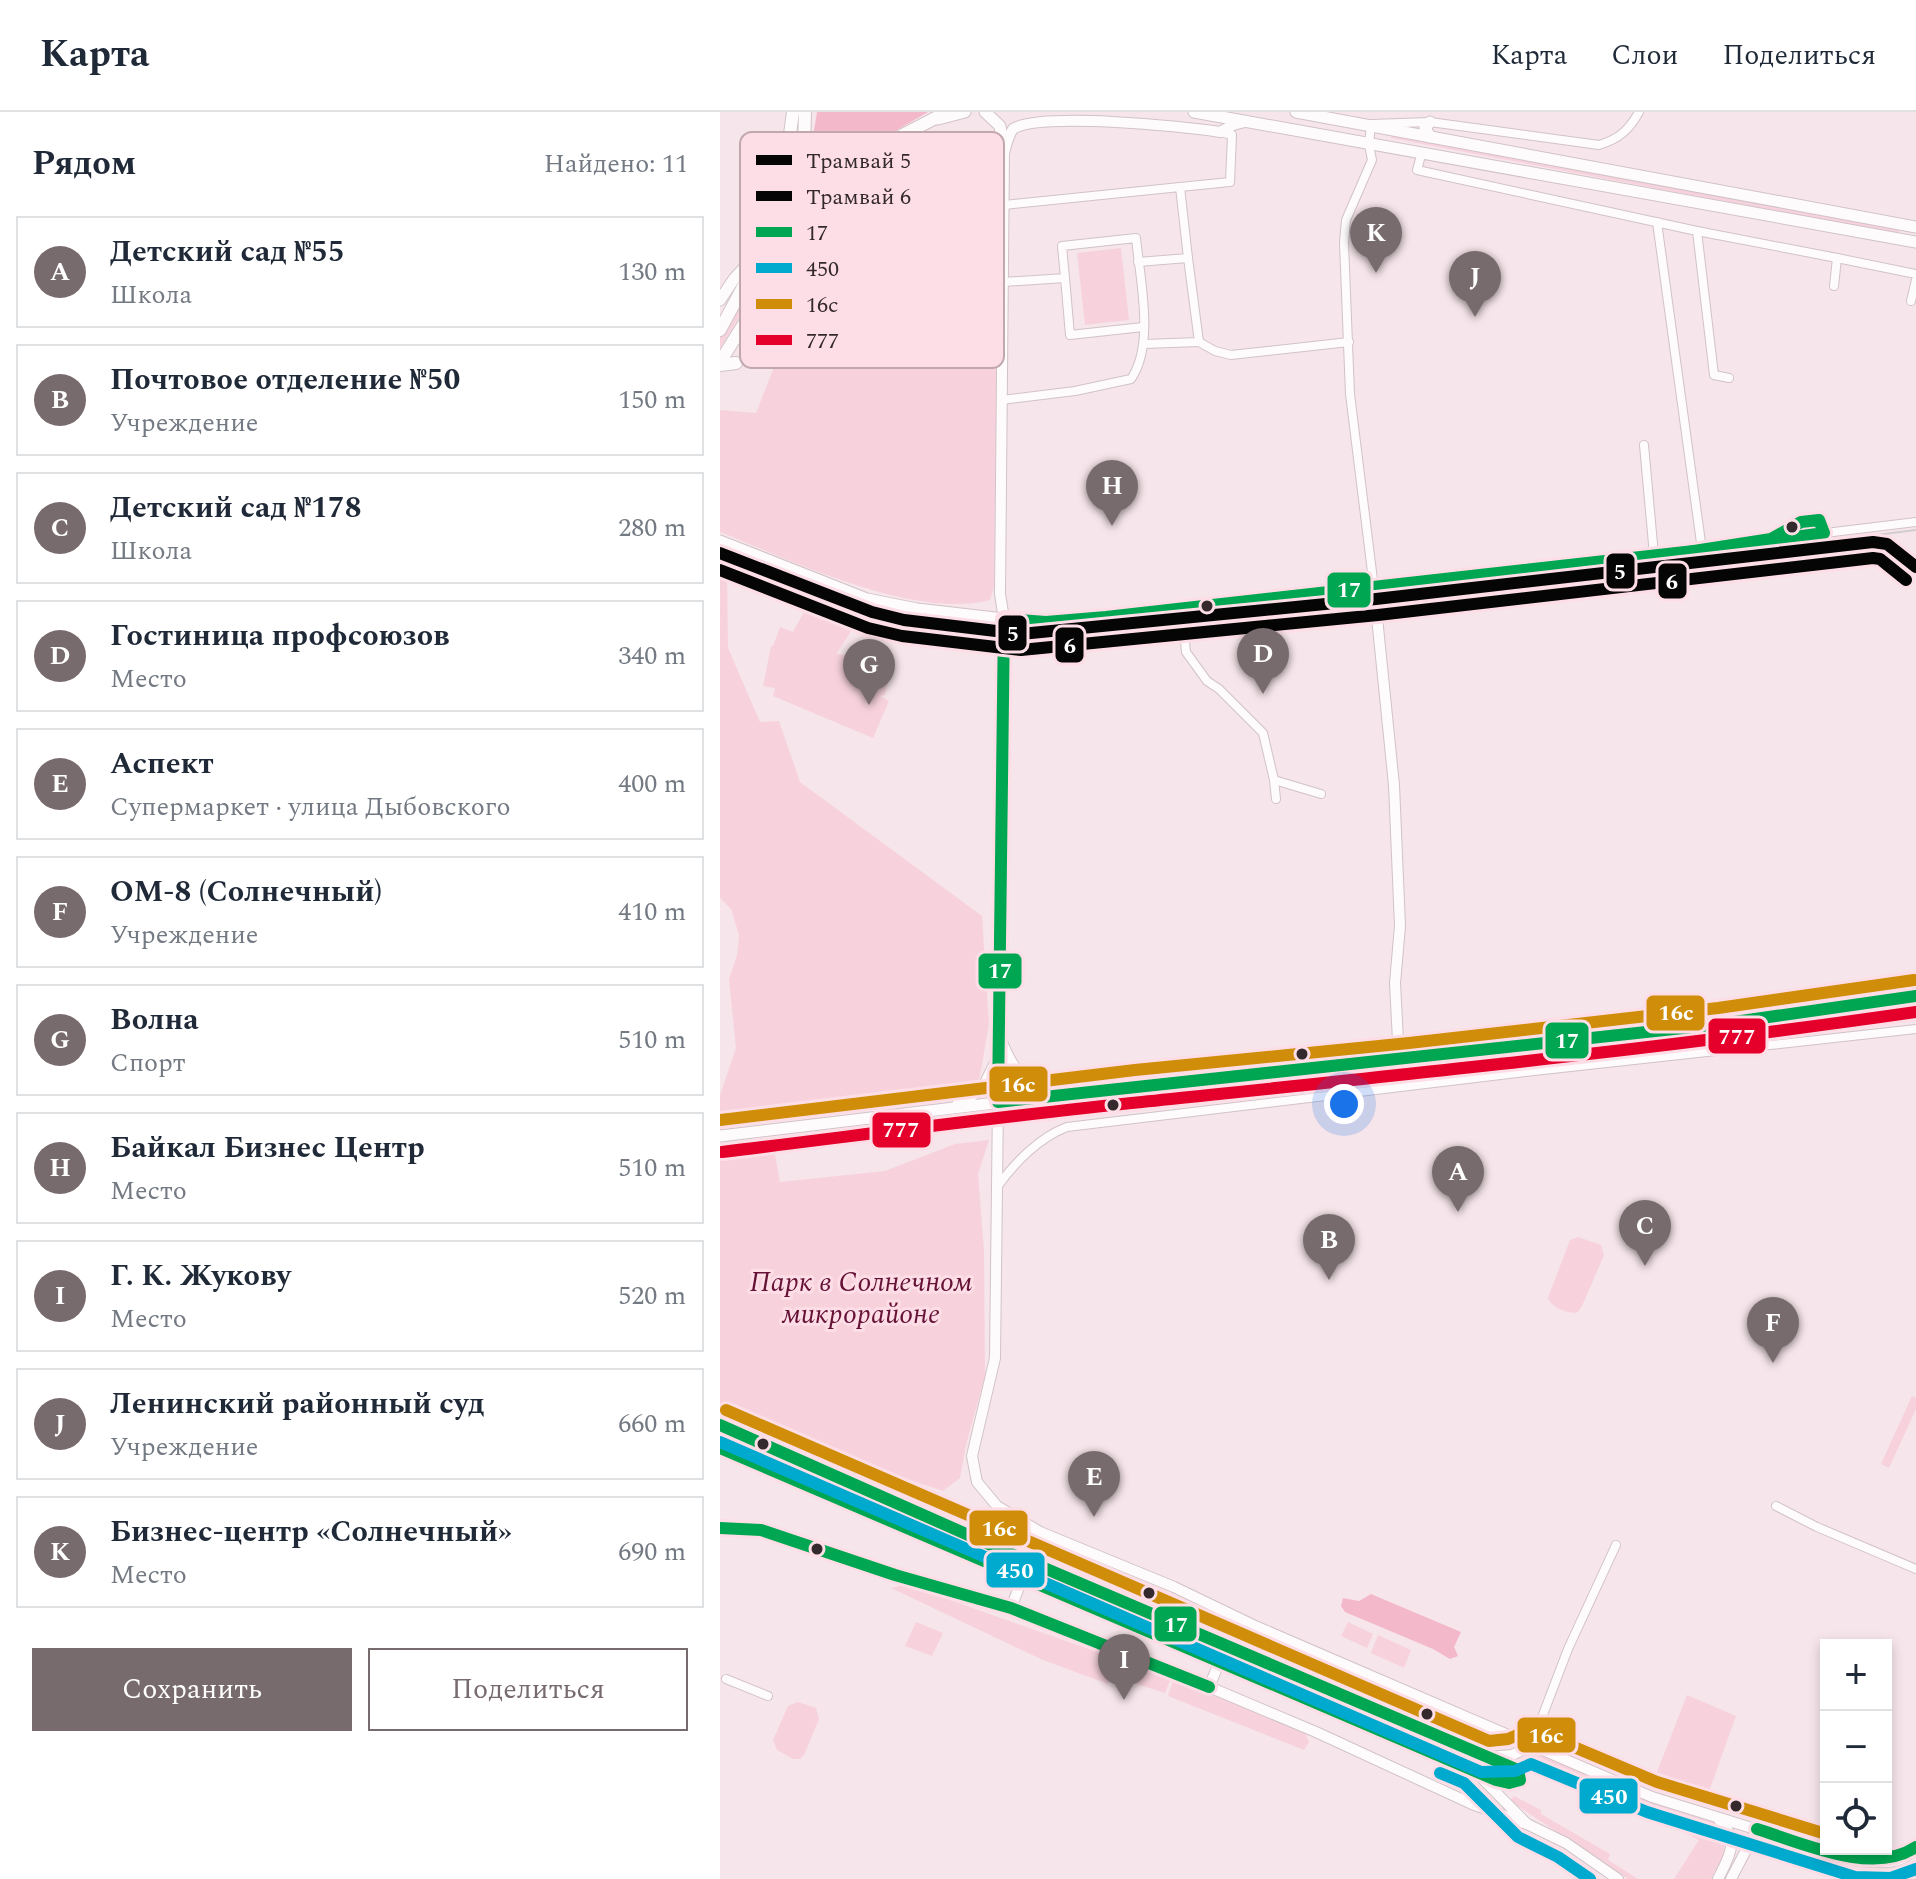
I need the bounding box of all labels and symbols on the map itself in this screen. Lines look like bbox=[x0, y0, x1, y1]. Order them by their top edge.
legend bbox=[740, 132, 1004, 368]
text: Трамвай 5 bbox=[806, 145, 911, 178]
text: Трамвай 6 bbox=[806, 181, 911, 214]
pin: K bbox=[1350, 207, 1402, 273]
text: 17 bbox=[806, 217, 828, 250]
pin: J bbox=[1449, 251, 1501, 317]
text: 450 bbox=[806, 253, 839, 286]
text: 16с bbox=[806, 289, 839, 322]
text: 777 bbox=[806, 325, 839, 358]
pin: H bbox=[1086, 460, 1138, 526]
unlabelled marker bbox=[1784, 519, 1800, 535]
line badge: 5 bbox=[1605, 552, 1636, 590]
text: 5 bbox=[1614, 556, 1626, 589]
line badge: 6 bbox=[1657, 562, 1688, 600]
text: 6 bbox=[1666, 566, 1678, 599]
line badge: 17 bbox=[1326, 571, 1372, 609]
text: 17 bbox=[1337, 574, 1361, 607]
unlabelled marker bbox=[1199, 598, 1215, 614]
line badge: 5 bbox=[997, 614, 1028, 652]
text: 5 bbox=[1007, 618, 1019, 651]
line badge: 6 bbox=[1054, 626, 1085, 664]
pin: D bbox=[1237, 628, 1289, 694]
text: 6 bbox=[1064, 630, 1076, 663]
pin: G bbox=[843, 639, 895, 705]
line badge: 17 bbox=[977, 952, 1023, 990]
text: 17 bbox=[988, 955, 1012, 988]
line badge: 16с bbox=[1645, 994, 1706, 1032]
text: 16с bbox=[1658, 997, 1694, 1030]
line badge: 777 bbox=[1707, 1017, 1767, 1055]
line badge: 17 bbox=[1544, 1021, 1590, 1060]
text: 777 bbox=[1718, 1021, 1756, 1054]
text: 17 bbox=[1555, 1025, 1579, 1058]
unlabelled marker bbox=[1294, 1046, 1310, 1062]
line badge: 16с bbox=[988, 1065, 1049, 1103]
text: 16с bbox=[1000, 1069, 1036, 1102]
your location bbox=[1324, 1084, 1364, 1124]
unlabelled marker bbox=[1105, 1097, 1121, 1113]
line badge: 777 bbox=[871, 1111, 932, 1149]
text: 777 bbox=[882, 1114, 920, 1147]
pin: A bbox=[1432, 1146, 1484, 1212]
pin: C bbox=[1619, 1200, 1671, 1266]
pin: B bbox=[1303, 1214, 1355, 1280]
park label: Парк в Солнечном микрорайоне bbox=[750, 1261, 972, 1336]
pin: F bbox=[1747, 1297, 1799, 1363]
unlabelled marker bbox=[755, 1436, 771, 1452]
pin: E bbox=[1068, 1451, 1120, 1517]
line badge: 16с bbox=[968, 1509, 1029, 1547]
text: 16с bbox=[981, 1513, 1017, 1546]
unlabelled marker bbox=[809, 1541, 825, 1557]
line badge: 450 bbox=[985, 1551, 1046, 1589]
text: 450 bbox=[996, 1555, 1034, 1588]
unlabelled marker bbox=[1141, 1585, 1157, 1601]
line badge: 17 bbox=[1153, 1605, 1198, 1643]
text: 17 bbox=[1164, 1609, 1188, 1642]
pin: I bbox=[1098, 1634, 1150, 1700]
unlabelled marker bbox=[1419, 1706, 1435, 1722]
line badge: 16с bbox=[1516, 1716, 1577, 1754]
text: 16с bbox=[1528, 1720, 1564, 1753]
line badge: 450 bbox=[1578, 1777, 1639, 1815]
text: 450 bbox=[1590, 1781, 1628, 1814]
unlabelled marker bbox=[1728, 1798, 1744, 1814]

